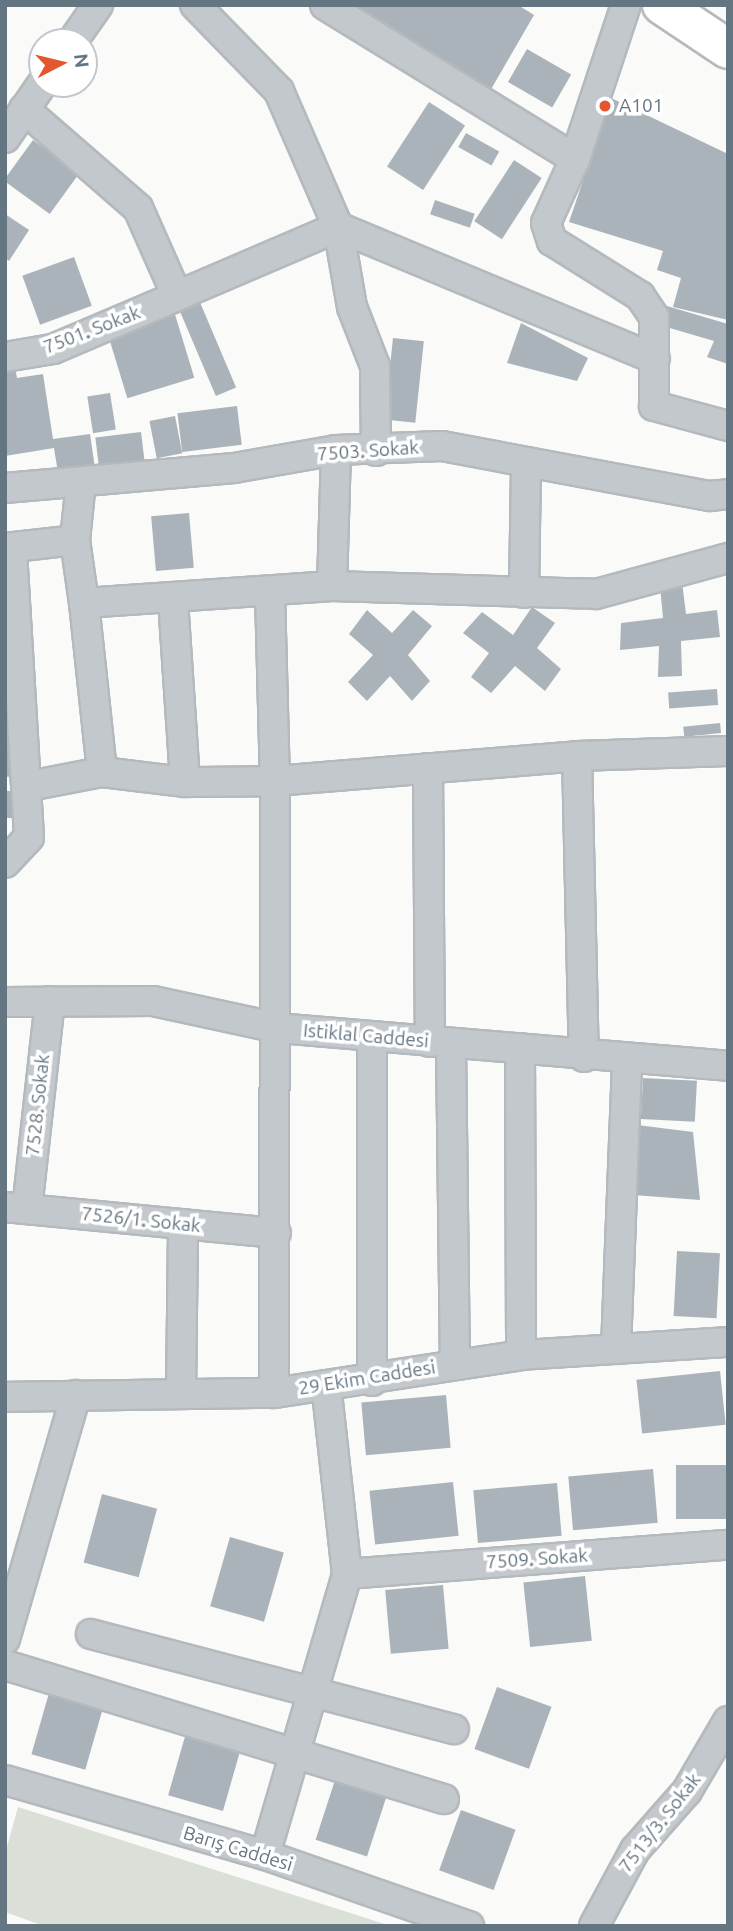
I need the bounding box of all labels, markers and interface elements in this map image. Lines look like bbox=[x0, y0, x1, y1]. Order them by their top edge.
north arrow bbox=[28, 28, 98, 98]
text: N bbox=[70, 52, 94, 69]
place label: A101 bbox=[619, 95, 663, 117]
marker: A101 bbox=[597, 98, 613, 114]
street label: 7501. Sokak bbox=[40, 301, 144, 359]
street label: 7503. Sokak bbox=[316, 436, 420, 466]
street label: Istiklal Caddesi bbox=[302, 1019, 430, 1053]
street label: 7528. Sokak bbox=[21, 1053, 55, 1157]
street label: 7526/1. Sokak bbox=[80, 1202, 202, 1238]
street label: 29 Ekim Caddesi bbox=[297, 1356, 437, 1400]
street label: 7509. Sokak bbox=[485, 1544, 589, 1574]
street label: 7513/3. Sokak bbox=[614, 1769, 706, 1877]
street label: Barış Caddesi bbox=[181, 1822, 295, 1876]

